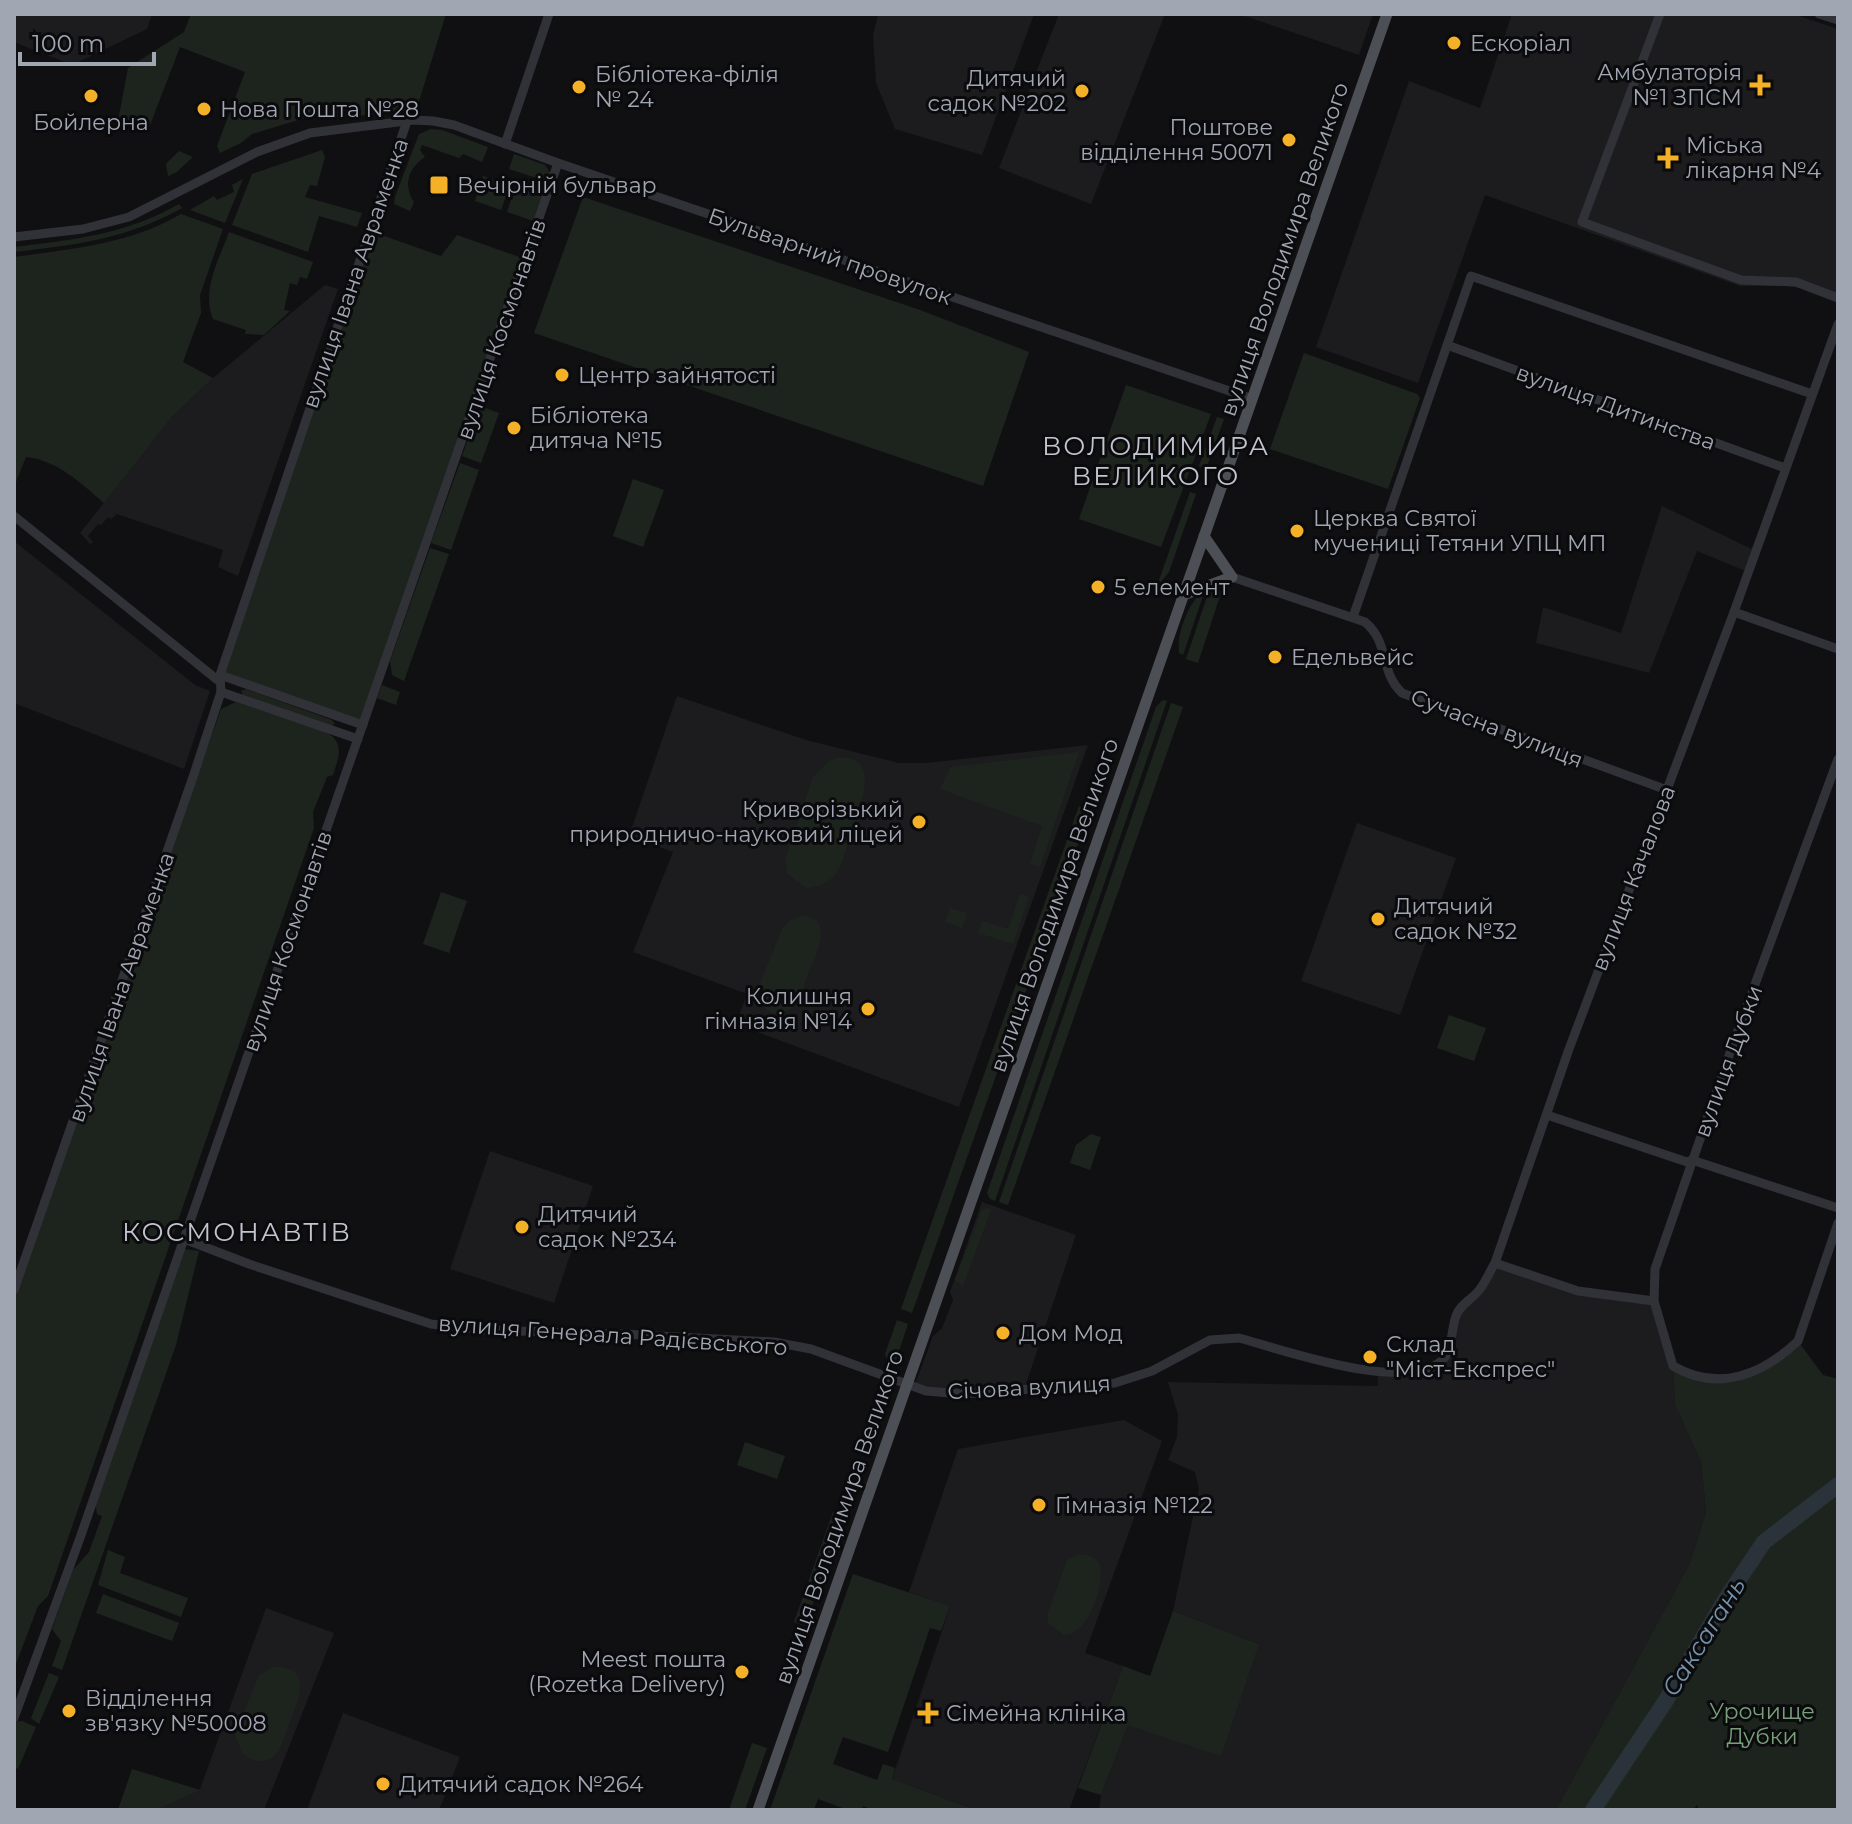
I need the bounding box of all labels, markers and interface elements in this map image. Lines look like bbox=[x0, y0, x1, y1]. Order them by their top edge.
scale bar bbox=[20, 16, 154, 66]
text: 100 m bbox=[32, 29, 104, 58]
place label: Ескоріал bbox=[1470, 30, 1571, 57]
marker: Ескоріал bbox=[1445, 34, 1463, 52]
place label: Амбулаторія №1 ЗПСМ bbox=[1597, 59, 1742, 111]
place label: Бібліотека-філія № 24 bbox=[595, 61, 779, 113]
place label: Дитячий садок №202 bbox=[928, 65, 1066, 117]
marker: Амбулаторія №1 ЗПСМ bbox=[1749, 74, 1771, 96]
marker: Бібліотека-філія № 24 bbox=[570, 78, 588, 96]
street label: вулиця Володимира Великого bbox=[1215, 79, 1354, 420]
marker: Дитячий садок №202 bbox=[1073, 82, 1091, 100]
marker: Бойлерна bbox=[82, 87, 100, 105]
place label: Нова Пошта №28 bbox=[220, 96, 419, 123]
marker: Нова Пошта №28 bbox=[195, 100, 213, 118]
place label: Бойлерна bbox=[33, 109, 149, 136]
place label: Поштове відділення 50071 bbox=[1080, 114, 1273, 166]
marker: Поштове відділення 50071 bbox=[1280, 131, 1298, 149]
place label: Міська лікарня №4 bbox=[1686, 132, 1821, 184]
street label: вулиця Івана Авраменка bbox=[297, 135, 414, 412]
marker: Міська лікарня №4 bbox=[1657, 147, 1679, 169]
place label: Вечірній бульвар bbox=[457, 172, 657, 199]
marker: Вечірній бульвар bbox=[428, 174, 450, 196]
street label: Бульварний провулок bbox=[705, 202, 955, 311]
street label: вулиця Космонавтів bbox=[451, 215, 552, 443]
street label: вулиця Дитинства bbox=[1512, 359, 1719, 456]
place label: Центр зайнятості bbox=[578, 362, 776, 389]
marker: Центр зайнятості bbox=[553, 366, 571, 384]
place label: Бібліотека дитяча №15 bbox=[530, 402, 662, 454]
marker: Бібліотека дитяча №15 bbox=[505, 419, 523, 437]
district label: ВОЛОДИМИРА ВЕЛИКОГО bbox=[1042, 430, 1270, 492]
place label: Церква Святої мучениці Тетяни УПЦ МП bbox=[1313, 505, 1606, 557]
marker: Церква Святої мучениці Тетяни УПЦ МП bbox=[1288, 522, 1306, 540]
place label: 5 елемент bbox=[1114, 574, 1230, 601]
marker: 5 елемент bbox=[1089, 578, 1107, 596]
place label: Едельвейс bbox=[1291, 644, 1414, 671]
marker: Едельвейс bbox=[1266, 648, 1284, 666]
street label: Сучасна вулиця bbox=[1407, 683, 1587, 774]
street label: вулиця Володимира Великого bbox=[985, 735, 1124, 1076]
street label: вулиця Качалова bbox=[1586, 782, 1681, 975]
place label: Криворізький природничо-науковий ліцей bbox=[569, 796, 903, 848]
marker: Криворізький природничо-науковий ліцей bbox=[910, 813, 928, 831]
street label: вулиця Космонавтів bbox=[237, 827, 338, 1055]
street label: вулиця Івана Авраменка bbox=[63, 849, 180, 1126]
place label: Дитячий садок №32 bbox=[1394, 893, 1517, 945]
marker: Дитячий садок №32 bbox=[1369, 910, 1387, 928]
street label: вулиця Дубки bbox=[1688, 982, 1768, 1141]
place label: Колишня гімназія №14 bbox=[704, 983, 852, 1035]
marker: Колишня гімназія №14 bbox=[859, 1000, 877, 1018]
place label: Дитячий садок №234 bbox=[538, 1201, 677, 1253]
district label: КОСМОНАВТІВ bbox=[122, 1216, 352, 1248]
marker: Дитячий садок №234 bbox=[513, 1218, 531, 1236]
street label: вулиця Генерала Радієвського bbox=[437, 1310, 789, 1361]
place label: Дом Мод bbox=[1019, 1320, 1123, 1347]
marker: Дом Мод bbox=[994, 1324, 1012, 1342]
place label: Склад "Міст-Експрес" bbox=[1386, 1331, 1555, 1383]
street label: вулиця Володимира Великого bbox=[770, 1347, 909, 1688]
marker: Склад "Міст-Експрес" bbox=[1361, 1348, 1379, 1366]
street label: Січова вулиця bbox=[947, 1370, 1111, 1405]
place label: Гімназія №122 bbox=[1055, 1492, 1213, 1519]
marker: Гімназія №122 bbox=[1030, 1496, 1048, 1514]
water label: Саксагань bbox=[1656, 1572, 1751, 1701]
place label: Meest пошта (Rozetka Delivery) bbox=[528, 1646, 726, 1698]
marker: Meest пошта (Rozetka Delivery) bbox=[733, 1663, 751, 1681]
place label: Відділення зв'язку №50008 bbox=[85, 1685, 267, 1737]
park label: Урочище Дубки bbox=[1709, 1698, 1815, 1750]
place label: Сімейна клініка bbox=[946, 1700, 1126, 1727]
marker: Відділення зв'язку №50008 bbox=[60, 1702, 78, 1720]
marker: Сімейна клініка bbox=[917, 1702, 939, 1724]
place label: Дитячий садок №264 bbox=[399, 1771, 644, 1798]
marker: Дитячий садок №264 bbox=[374, 1775, 392, 1793]

